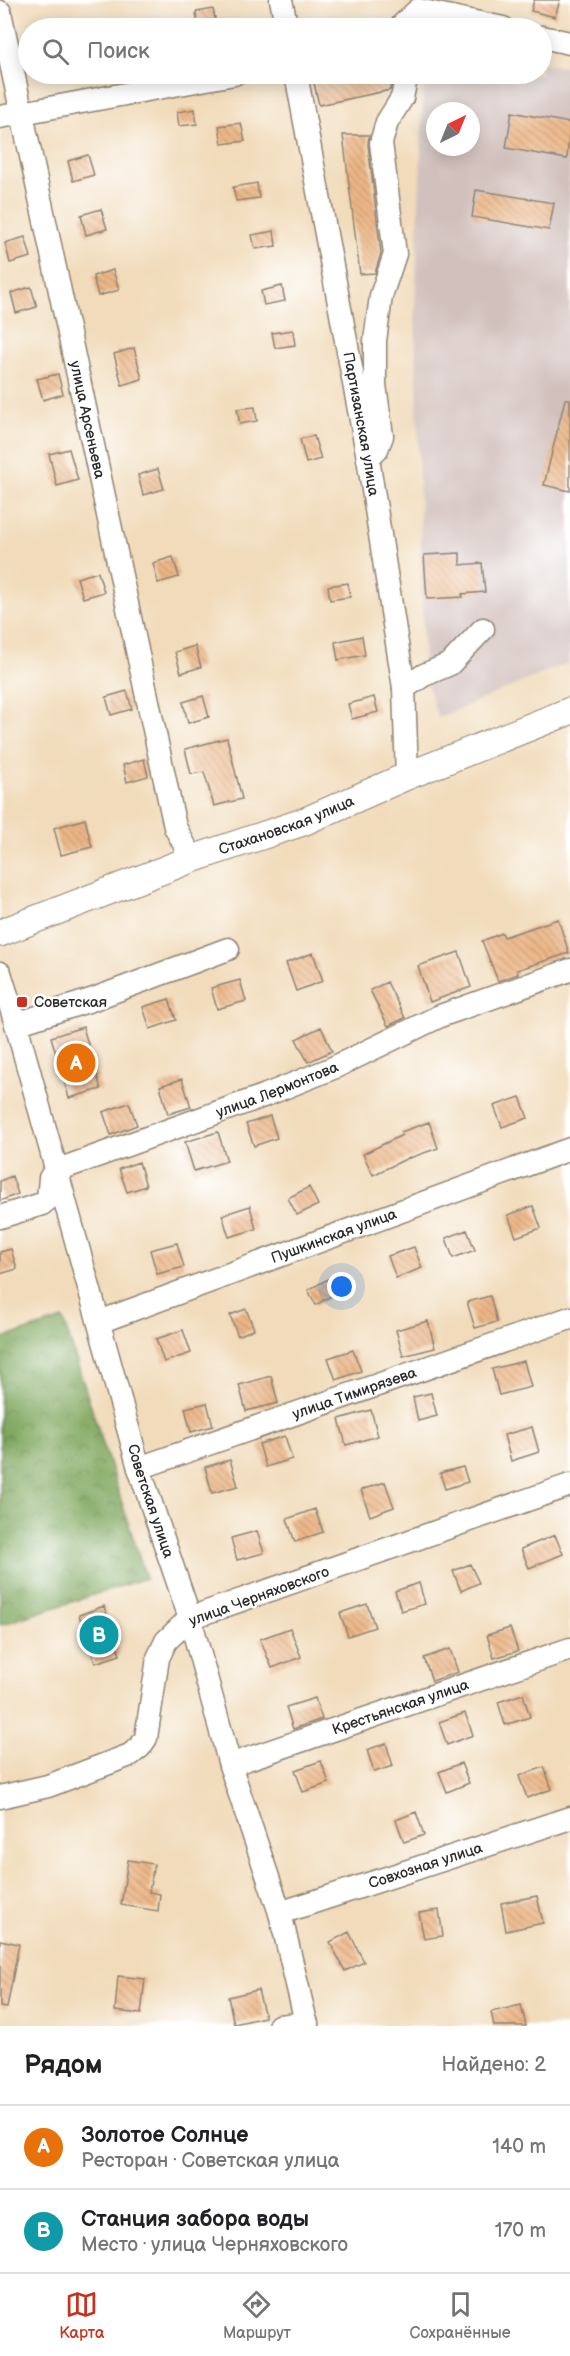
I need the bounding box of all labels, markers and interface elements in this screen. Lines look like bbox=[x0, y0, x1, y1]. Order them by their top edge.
search box bbox=[18, 18, 552, 84]
icon: search bbox=[39, 35, 72, 68]
text: Поиск bbox=[87, 38, 150, 65]
north arrow bbox=[426, 102, 480, 156]
street label: Партизанская улица bbox=[338, 350, 383, 498]
street label: улица Арсеньева bbox=[65, 359, 109, 481]
street label: Стахановская улица bbox=[216, 792, 357, 859]
place label: Советская bbox=[34, 993, 107, 1012]
marker: Советская bbox=[15, 995, 29, 1009]
pin: A bbox=[56, 1040, 96, 1086]
street label: улица Лермонтова bbox=[214, 1058, 342, 1122]
street label: Пушкинская улица bbox=[268, 1204, 399, 1268]
your location bbox=[327, 1272, 356, 1301]
street label: улица Тимирязева bbox=[290, 1363, 419, 1424]
street label: Советская улица bbox=[123, 1442, 178, 1561]
street label: улица Черняховского bbox=[187, 1562, 332, 1631]
pin: B bbox=[80, 1612, 118, 1658]
street label: Крестьянская улица bbox=[330, 1675, 471, 1739]
street label: Совхозная улица bbox=[366, 1838, 485, 1893]
text: Рядом bbox=[24, 2050, 102, 2081]
text: Найдено: 2 bbox=[442, 2053, 546, 2077]
text: Золотое Солнце bbox=[81, 2122, 249, 2149]
text: A bbox=[37, 2135, 50, 2159]
text: 140 m bbox=[492, 2135, 546, 2159]
text: Ресторан · Советская улица bbox=[81, 2149, 340, 2173]
text: Станция забора воды bbox=[81, 2206, 309, 2233]
text: B bbox=[36, 2219, 51, 2243]
text: 170 m bbox=[495, 2219, 546, 2243]
text: Место · улица Черняховского bbox=[81, 2233, 348, 2257]
tab: Карта bbox=[59, 2288, 104, 2343]
tab: Маршрут bbox=[223, 2288, 291, 2343]
tab: Сохранённые bbox=[410, 2288, 511, 2343]

